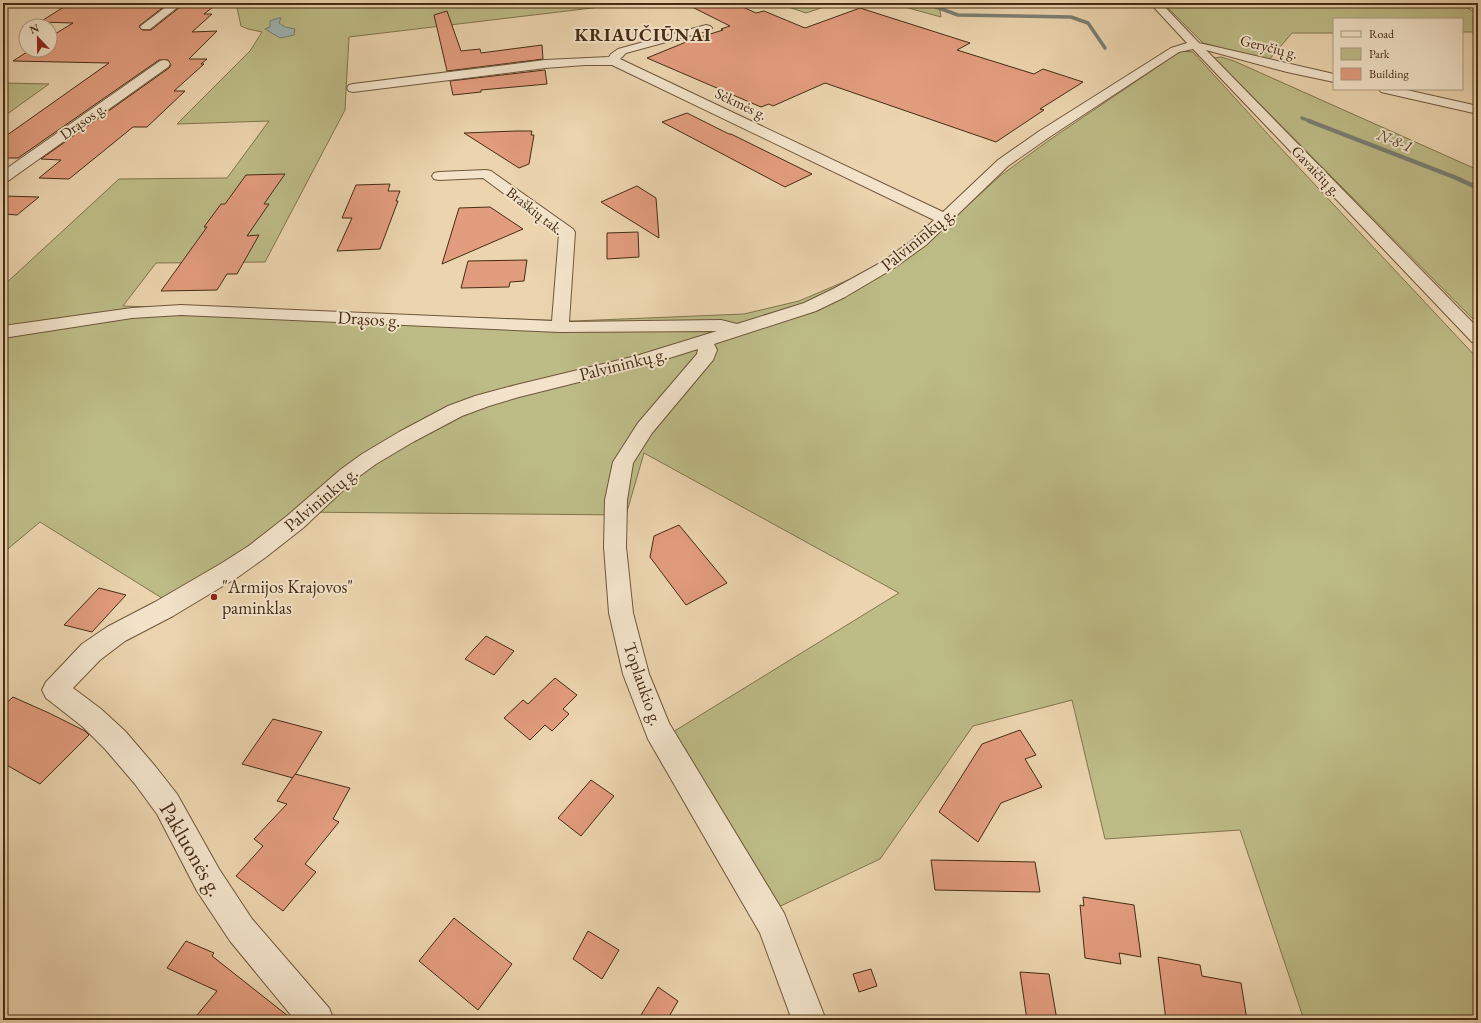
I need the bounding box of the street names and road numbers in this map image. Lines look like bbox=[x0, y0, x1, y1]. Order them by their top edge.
street label: Geryčių g. bbox=[1238, 30, 1300, 63]
street label: Sėkmės g. bbox=[712, 83, 770, 124]
street label: Drąsos g. bbox=[56, 98, 110, 143]
street label: Gavaičių g. bbox=[1288, 141, 1345, 200]
street label: Braškių tak. bbox=[503, 182, 568, 239]
street label: Palvininkų g. bbox=[876, 201, 960, 276]
street label: Drąsos g. bbox=[337, 305, 401, 332]
street label: Palvininkų g. bbox=[577, 342, 669, 386]
street label: Palvininkų g. bbox=[279, 461, 362, 536]
street label: Toplaukio g. bbox=[619, 639, 668, 728]
street label: Pakluonės g. bbox=[153, 797, 230, 902]

